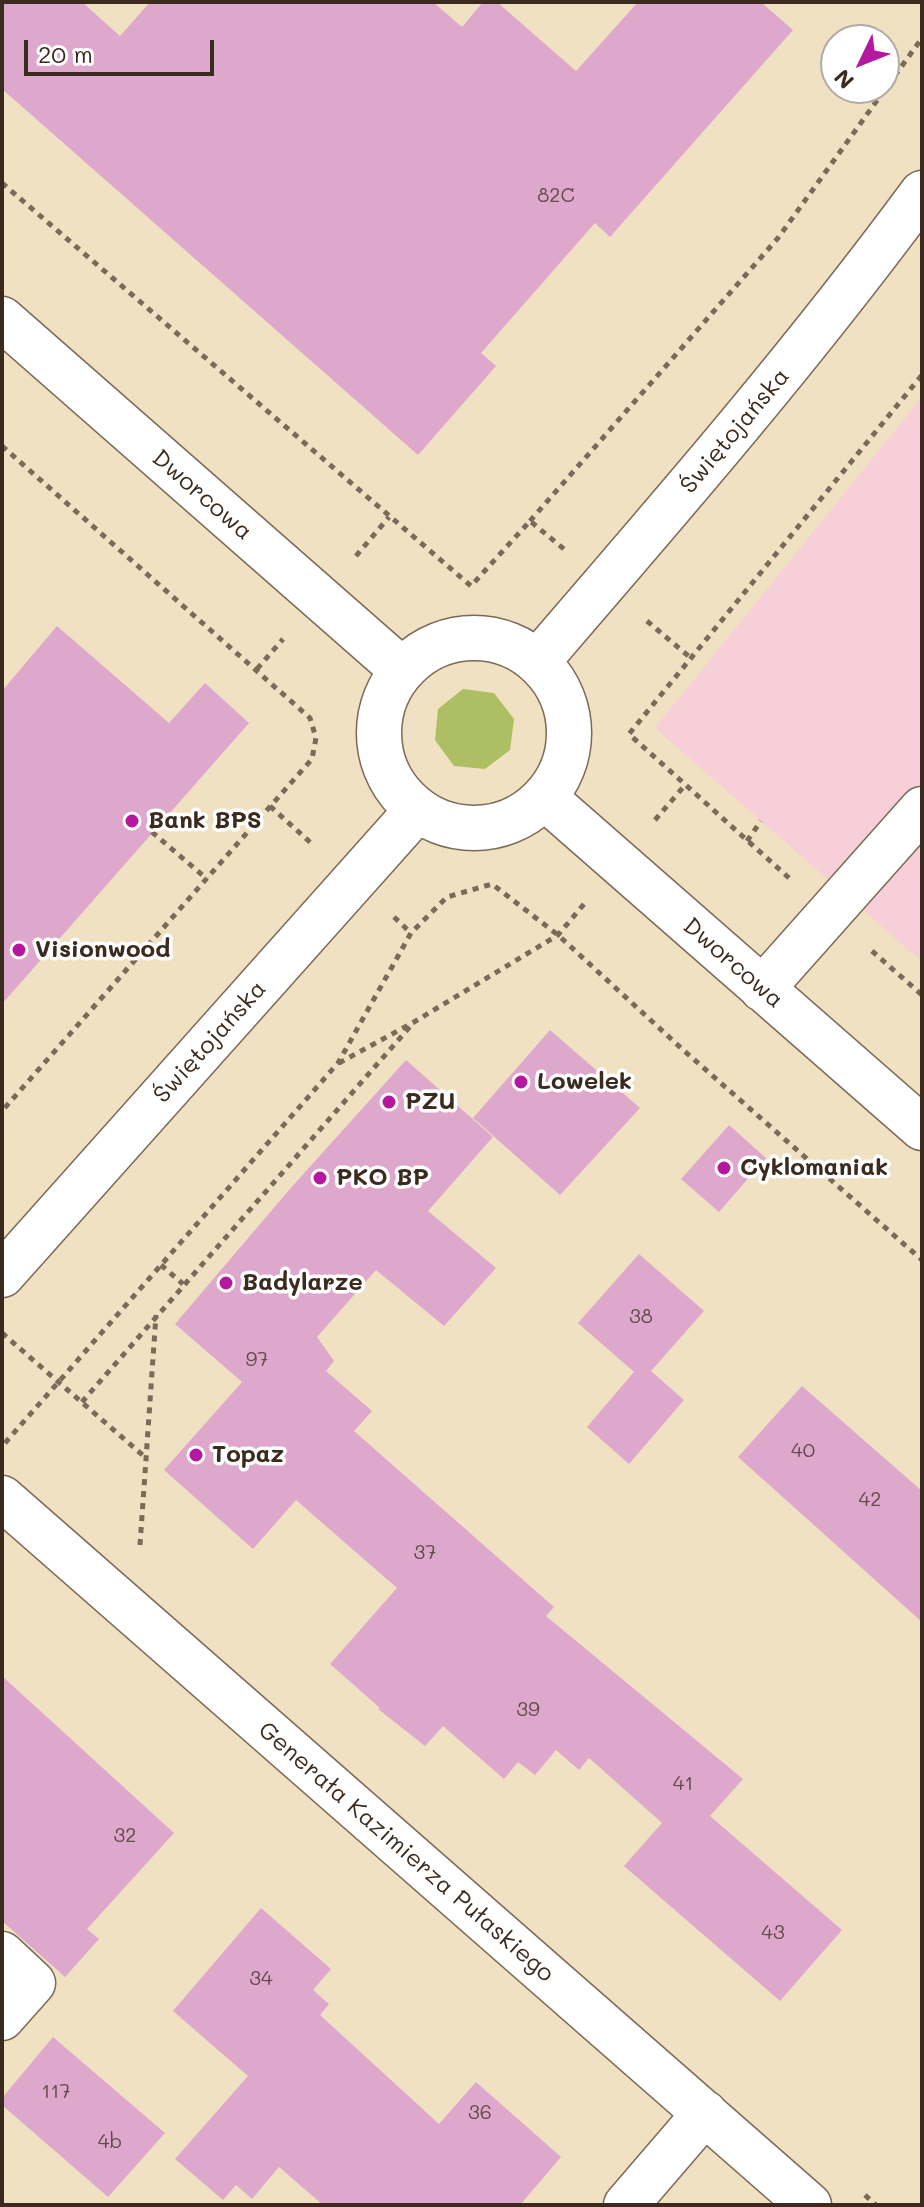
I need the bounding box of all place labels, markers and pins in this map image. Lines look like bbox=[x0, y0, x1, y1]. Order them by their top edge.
place label: Bank BPS bbox=[148, 807, 262, 835]
marker: Bank BPS bbox=[123, 812, 141, 830]
place label: Visionwood bbox=[35, 936, 170, 964]
marker: Visionwood bbox=[10, 941, 28, 959]
place label: Lowelek bbox=[537, 1068, 632, 1096]
marker: Lowelek bbox=[512, 1073, 530, 1091]
place label: PZU bbox=[405, 1088, 455, 1116]
marker: PZU bbox=[380, 1093, 398, 1111]
place label: Cyklomaniak bbox=[740, 1154, 888, 1182]
marker: Cyklomaniak bbox=[715, 1159, 733, 1177]
place label: PKO BP bbox=[336, 1164, 429, 1192]
marker: PKO BP bbox=[311, 1169, 329, 1187]
place label: Badylarze bbox=[242, 1269, 363, 1297]
marker: Badylarze bbox=[217, 1274, 235, 1292]
place label: Topaz bbox=[212, 1441, 284, 1469]
marker: Topaz bbox=[187, 1446, 205, 1464]

